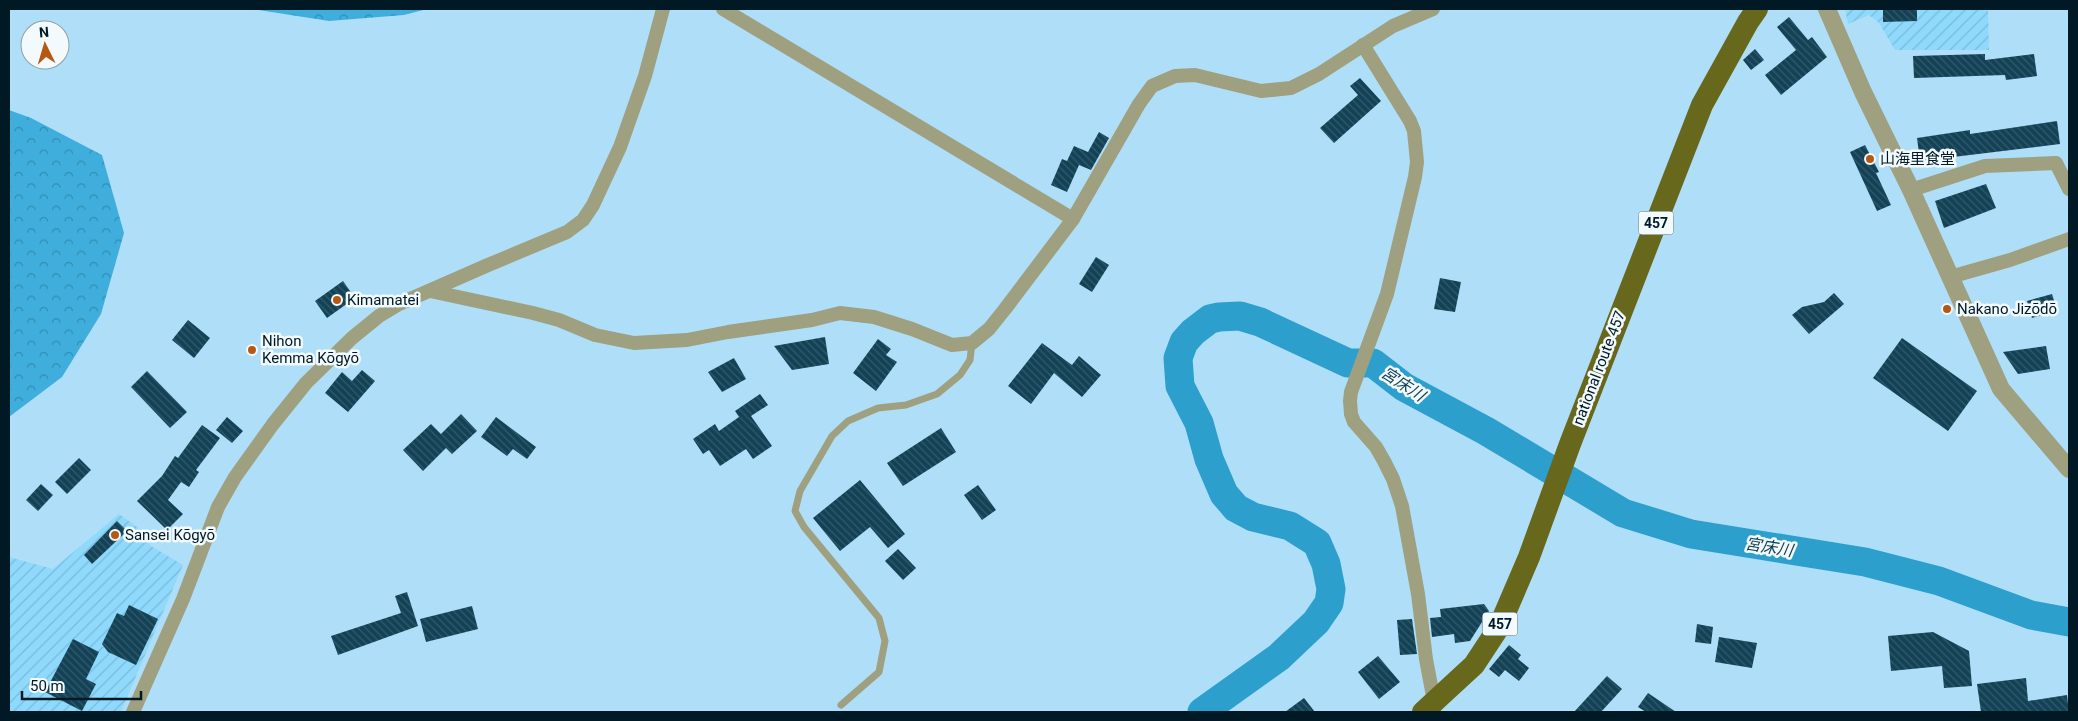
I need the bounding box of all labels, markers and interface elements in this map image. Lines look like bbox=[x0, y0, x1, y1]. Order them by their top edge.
north arrow bbox=[20, 20, 70, 70]
text: N bbox=[38, 24, 49, 40]
place label: 山海里食堂 bbox=[1880, 150, 1955, 168]
marker: 山海里食堂 bbox=[1864, 153, 1876, 165]
road number: 457 bbox=[1638, 212, 1674, 234]
place label: Kimamatei bbox=[347, 291, 419, 309]
marker: Kimamatei bbox=[331, 294, 343, 306]
place label: Nakano Jizōdō bbox=[1957, 300, 2057, 318]
marker: Nakano Jizōdō bbox=[1941, 303, 1953, 315]
street label: national route 457 bbox=[1569, 308, 1629, 428]
place label: Nihon Kemma Kōgyō bbox=[262, 332, 359, 367]
marker: Nihon Kemma Kōgyō bbox=[246, 344, 258, 356]
water label: 宮床川 bbox=[1378, 363, 1430, 406]
place label: Sansei Kōgyō bbox=[125, 526, 215, 544]
marker: Sansei Kōgyō bbox=[109, 529, 121, 541]
water label: 宮床川 bbox=[1744, 534, 1796, 560]
road number: 457 bbox=[1482, 612, 1518, 636]
scale bar bbox=[22, 668, 141, 700]
text: 50 m bbox=[30, 677, 64, 695]

